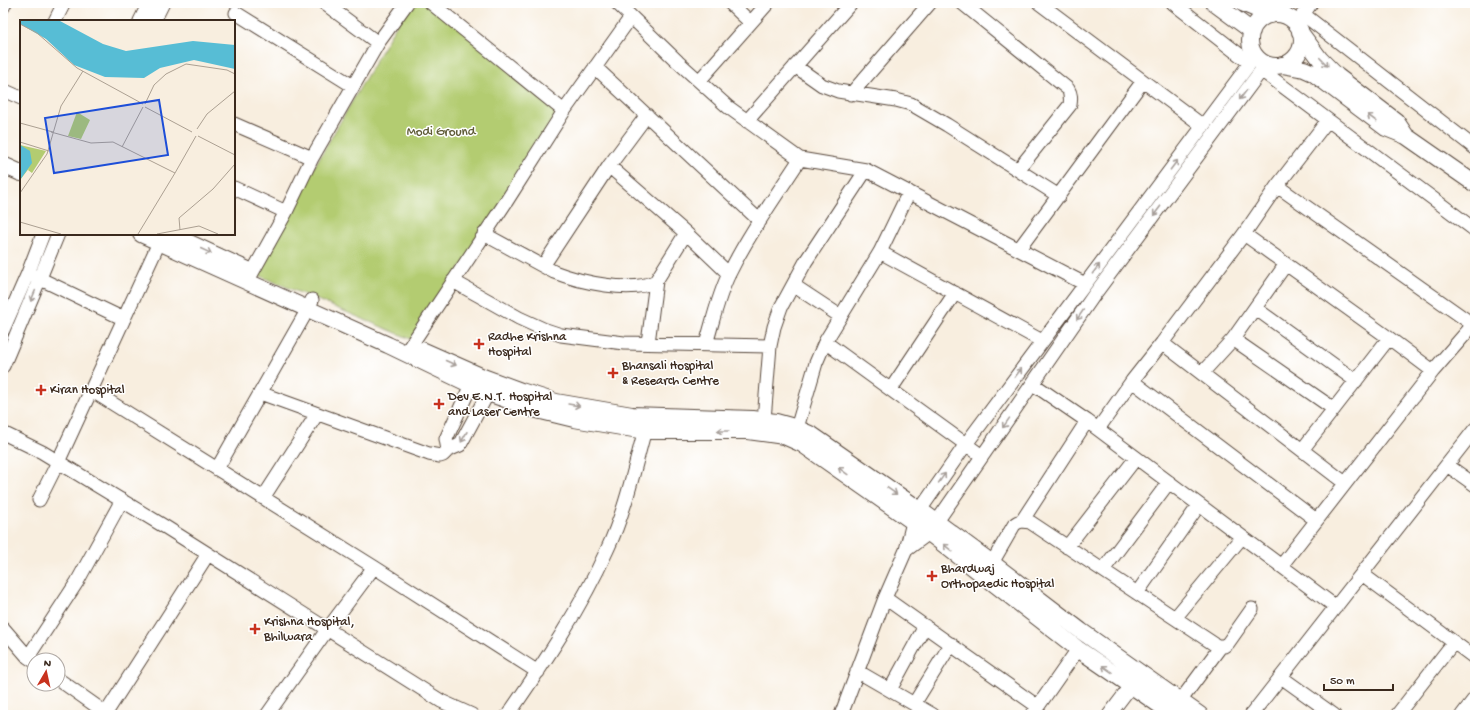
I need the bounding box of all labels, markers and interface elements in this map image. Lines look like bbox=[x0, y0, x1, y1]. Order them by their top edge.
inset map bbox=[20, 20, 235, 235]
one-way arrow bbox=[1319, 57, 1328, 67]
one-way arrow bbox=[1238, 90, 1247, 101]
one-way arrow bbox=[1367, 113, 1378, 122]
park label: Modi Ground bbox=[407, 125, 477, 140]
one-way arrow bbox=[1170, 159, 1178, 170]
one-way arrow bbox=[1152, 205, 1161, 216]
one-way arrow bbox=[199, 247, 211, 255]
one-way arrow bbox=[1092, 263, 1100, 274]
one-way arrow bbox=[29, 290, 36, 302]
one-way arrow bbox=[1076, 310, 1084, 321]
place label: Radhe Krishna Hospital bbox=[488, 330, 567, 360]
marker: Radhe Krishna Hospital bbox=[473, 338, 485, 350]
one-way arrow bbox=[445, 359, 457, 367]
place label: Bhansali Hospital & Research Centre bbox=[621, 359, 719, 389]
marker: Bhansali Hospital & Research Centre bbox=[607, 367, 619, 379]
one-way arrow bbox=[1014, 368, 1023, 379]
place label: Kiran Hospital bbox=[50, 383, 125, 398]
marker: Kiran Hospital bbox=[35, 384, 47, 396]
place label: Dev E.N.T. Hospital and Laser Centre bbox=[447, 390, 553, 420]
marker: Dev E.N.T. Hospital and Laser Centre bbox=[433, 398, 445, 410]
one-way arrow bbox=[567, 401, 580, 409]
one-way arrow bbox=[1002, 417, 1010, 428]
one-way arrow bbox=[717, 427, 730, 435]
one-way arrow bbox=[460, 431, 467, 443]
one-way arrow bbox=[837, 467, 848, 476]
one-way arrow bbox=[938, 473, 946, 484]
one-way arrow bbox=[887, 487, 898, 495]
one-way arrow bbox=[942, 543, 953, 552]
place label: Bhardwaj Orthopaedic Hospital bbox=[940, 562, 1054, 592]
marker: Bhardwaj Orthopaedic Hospital bbox=[926, 570, 938, 582]
place label: Krishna Hospital, Bhilwara bbox=[263, 615, 354, 645]
marker: Krishna Hospital, Bhilwara bbox=[249, 623, 261, 635]
north arrow bbox=[26, 652, 66, 692]
text: N bbox=[43, 658, 52, 671]
one-way arrow bbox=[1102, 665, 1113, 673]
scale bar bbox=[1324, 666, 1393, 692]
text: 50 m bbox=[1330, 675, 1355, 689]

